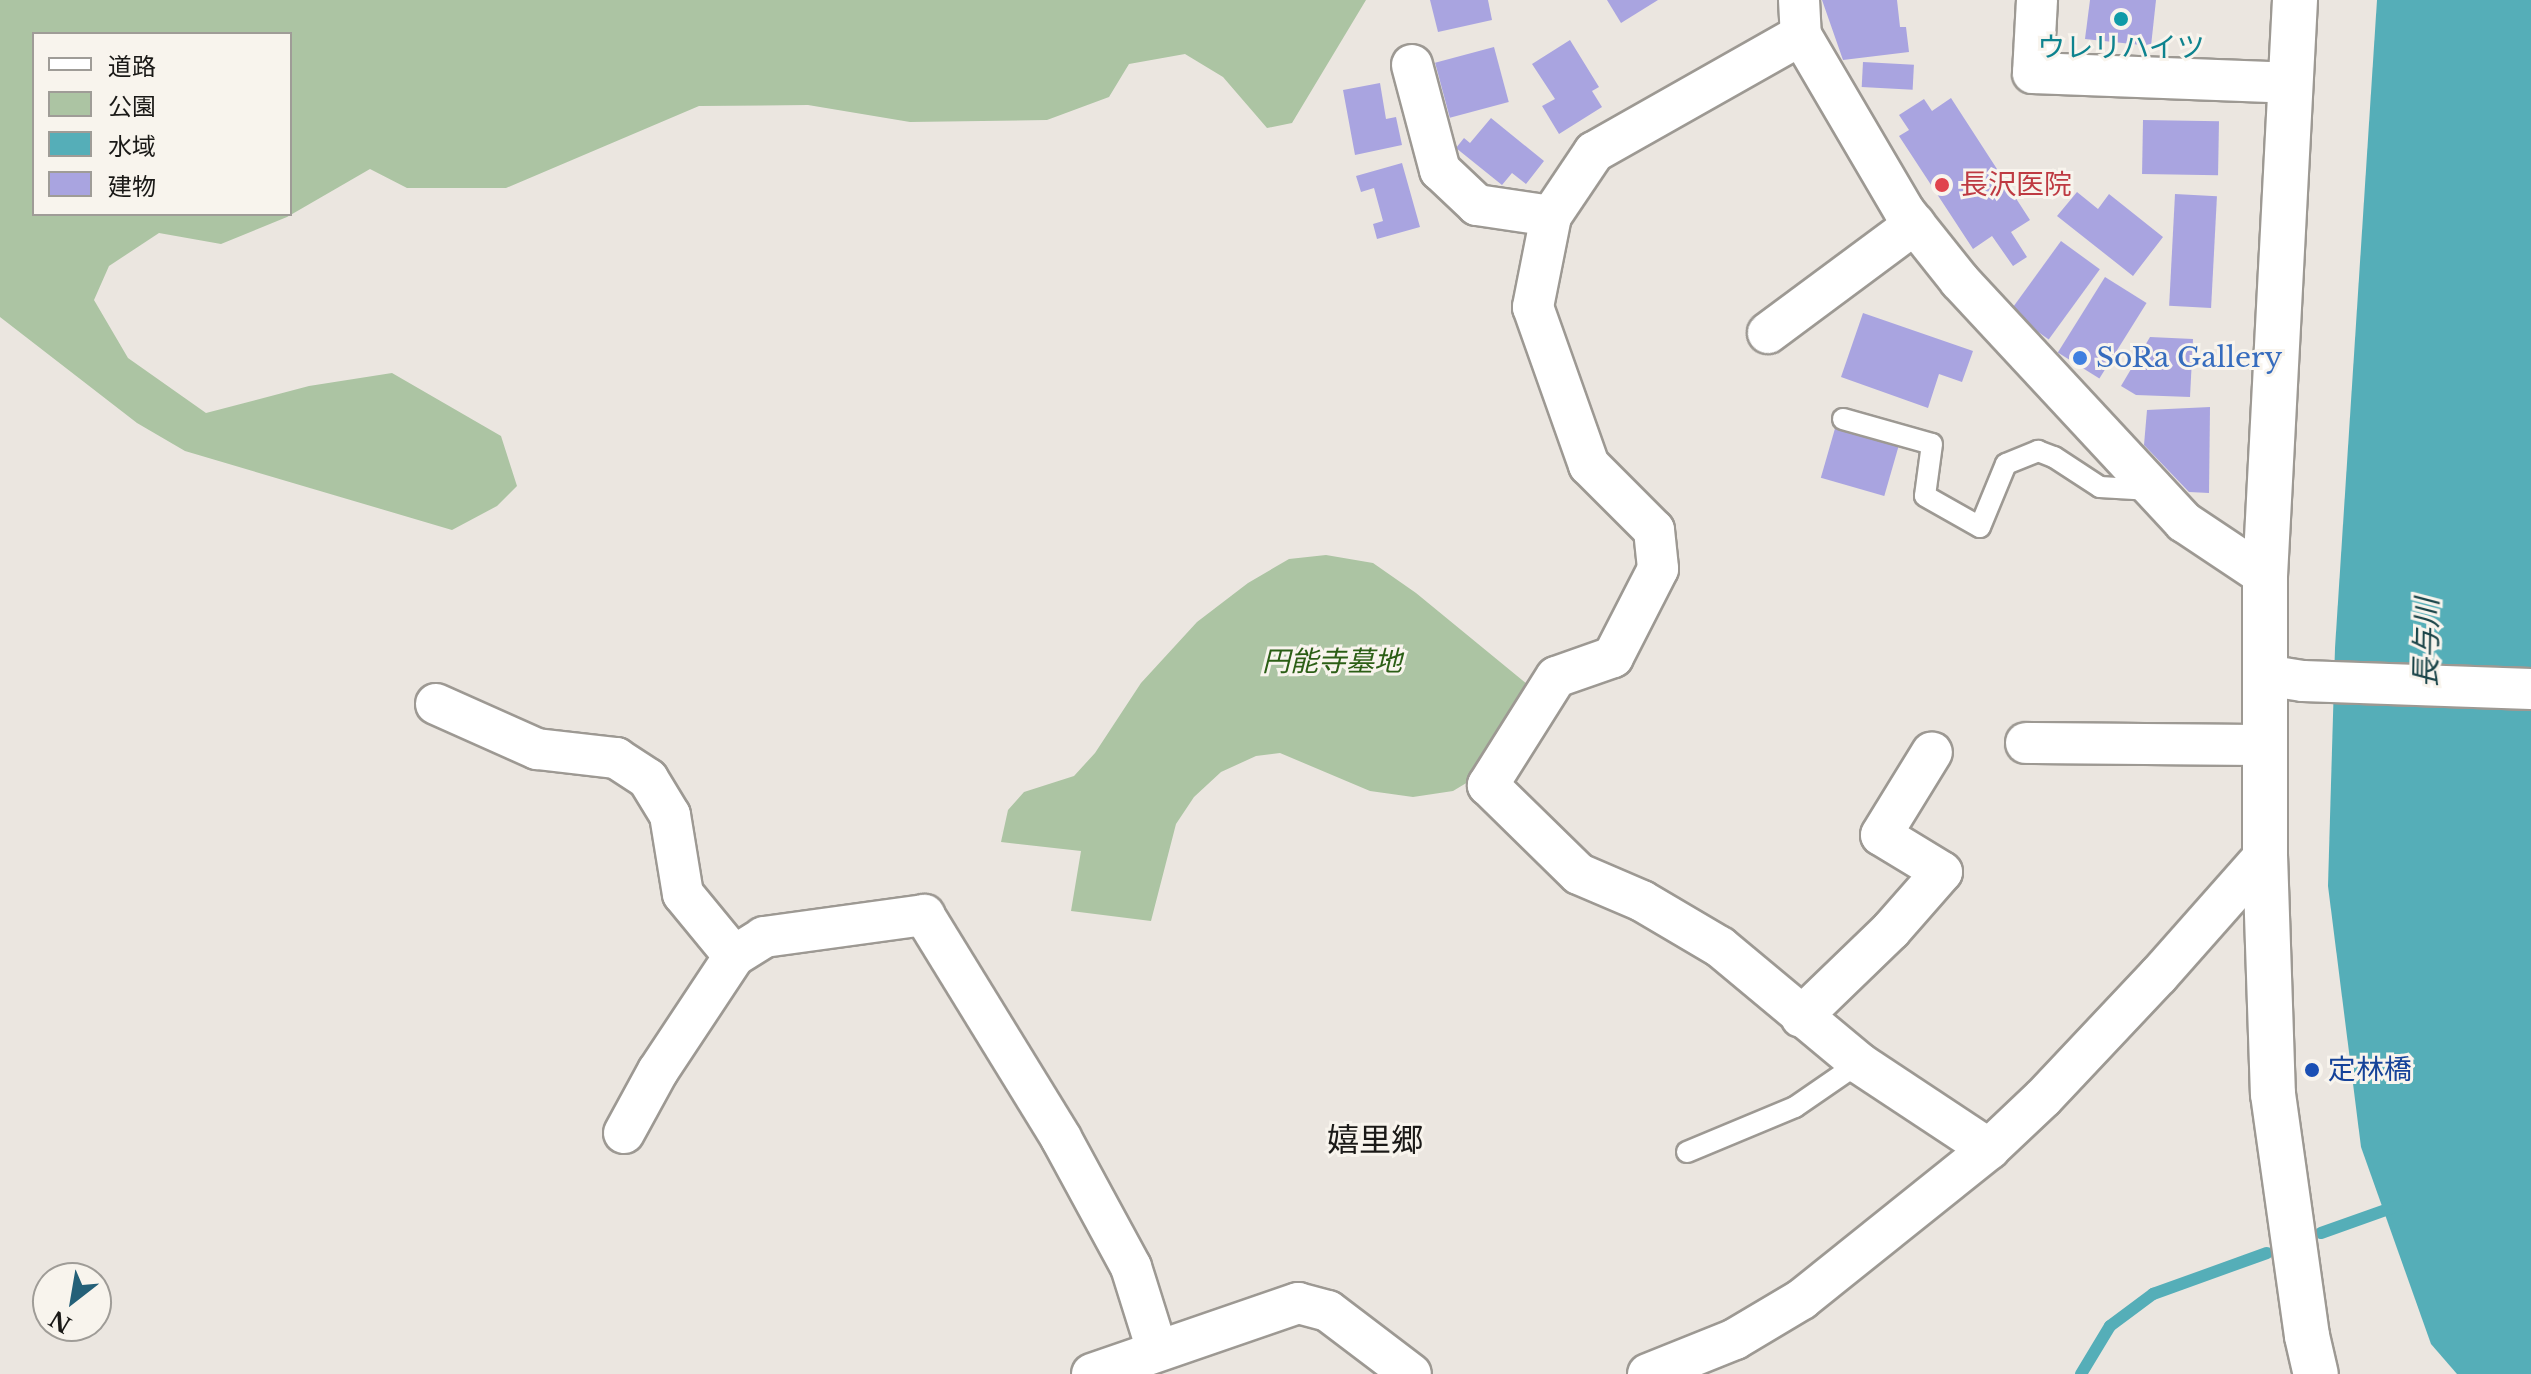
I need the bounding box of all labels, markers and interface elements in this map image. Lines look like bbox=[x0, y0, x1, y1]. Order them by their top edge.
marker: ウレリハイツ bbox=[2112, 10, 2130, 28]
place label: ウレリハイツ bbox=[2037, 31, 2205, 65]
legend bbox=[32, 32, 292, 216]
text: 道路 bbox=[108, 52, 156, 81]
text: 公園 bbox=[108, 92, 156, 121]
text: 水域 bbox=[108, 132, 156, 161]
place label: 長沢医院 bbox=[1960, 168, 2072, 202]
text: 建物 bbox=[108, 172, 156, 201]
marker: 長沢医院 bbox=[1931, 174, 1953, 196]
place label: SoRa Gallery bbox=[2096, 341, 2283, 375]
marker: SoRa Gallery bbox=[2071, 349, 2089, 367]
water label: 長与川 bbox=[2408, 598, 2446, 688]
park label: 円能寺墓地 bbox=[1262, 645, 1402, 679]
place label: 定林橋 bbox=[2328, 1053, 2412, 1087]
marker: 定林橋 bbox=[2303, 1061, 2321, 1079]
district label: 嬉里郷 bbox=[1327, 1121, 1423, 1159]
north arrow bbox=[32, 1262, 112, 1342]
text: N bbox=[45, 1304, 76, 1338]

